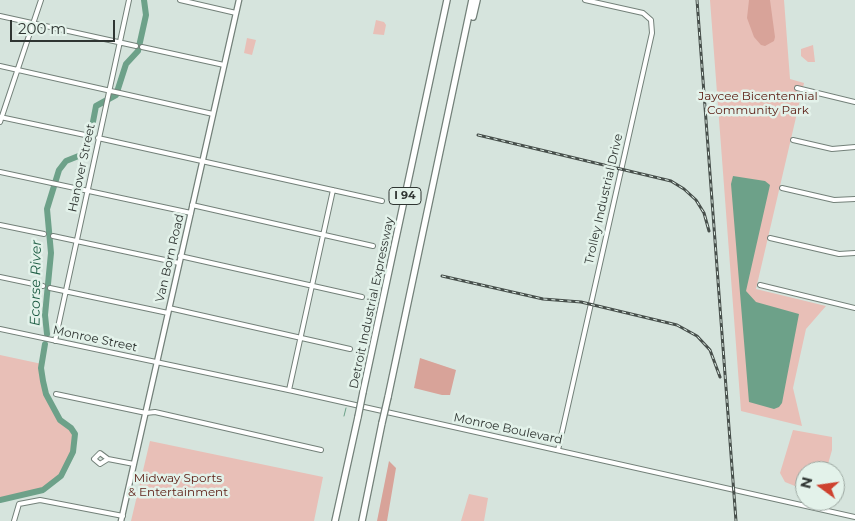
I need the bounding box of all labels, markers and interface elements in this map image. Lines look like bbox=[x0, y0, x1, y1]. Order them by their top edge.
scale bar bbox=[12, 10, 118, 42]
text: 200 m bbox=[18, 19, 66, 38]
park label: Jaycee Bicentennial Community Park bbox=[698, 89, 818, 117]
street label: Hanover Street bbox=[66, 122, 98, 214]
street label: Trolley Industrial Drive bbox=[582, 132, 626, 266]
road number: I 94 bbox=[389, 188, 421, 205]
street label: Van Born Road bbox=[153, 213, 187, 303]
street label: Detroit Industrial Expressway bbox=[347, 216, 397, 390]
water label: Ecorse River bbox=[27, 240, 45, 326]
street label: Monroe Street bbox=[51, 323, 139, 355]
street label: Monroe Boulevard bbox=[452, 410, 564, 448]
north arrow bbox=[795, 461, 845, 511]
park label: Midway Sports & Entertainment bbox=[128, 471, 228, 499]
text: N bbox=[796, 475, 817, 490]

